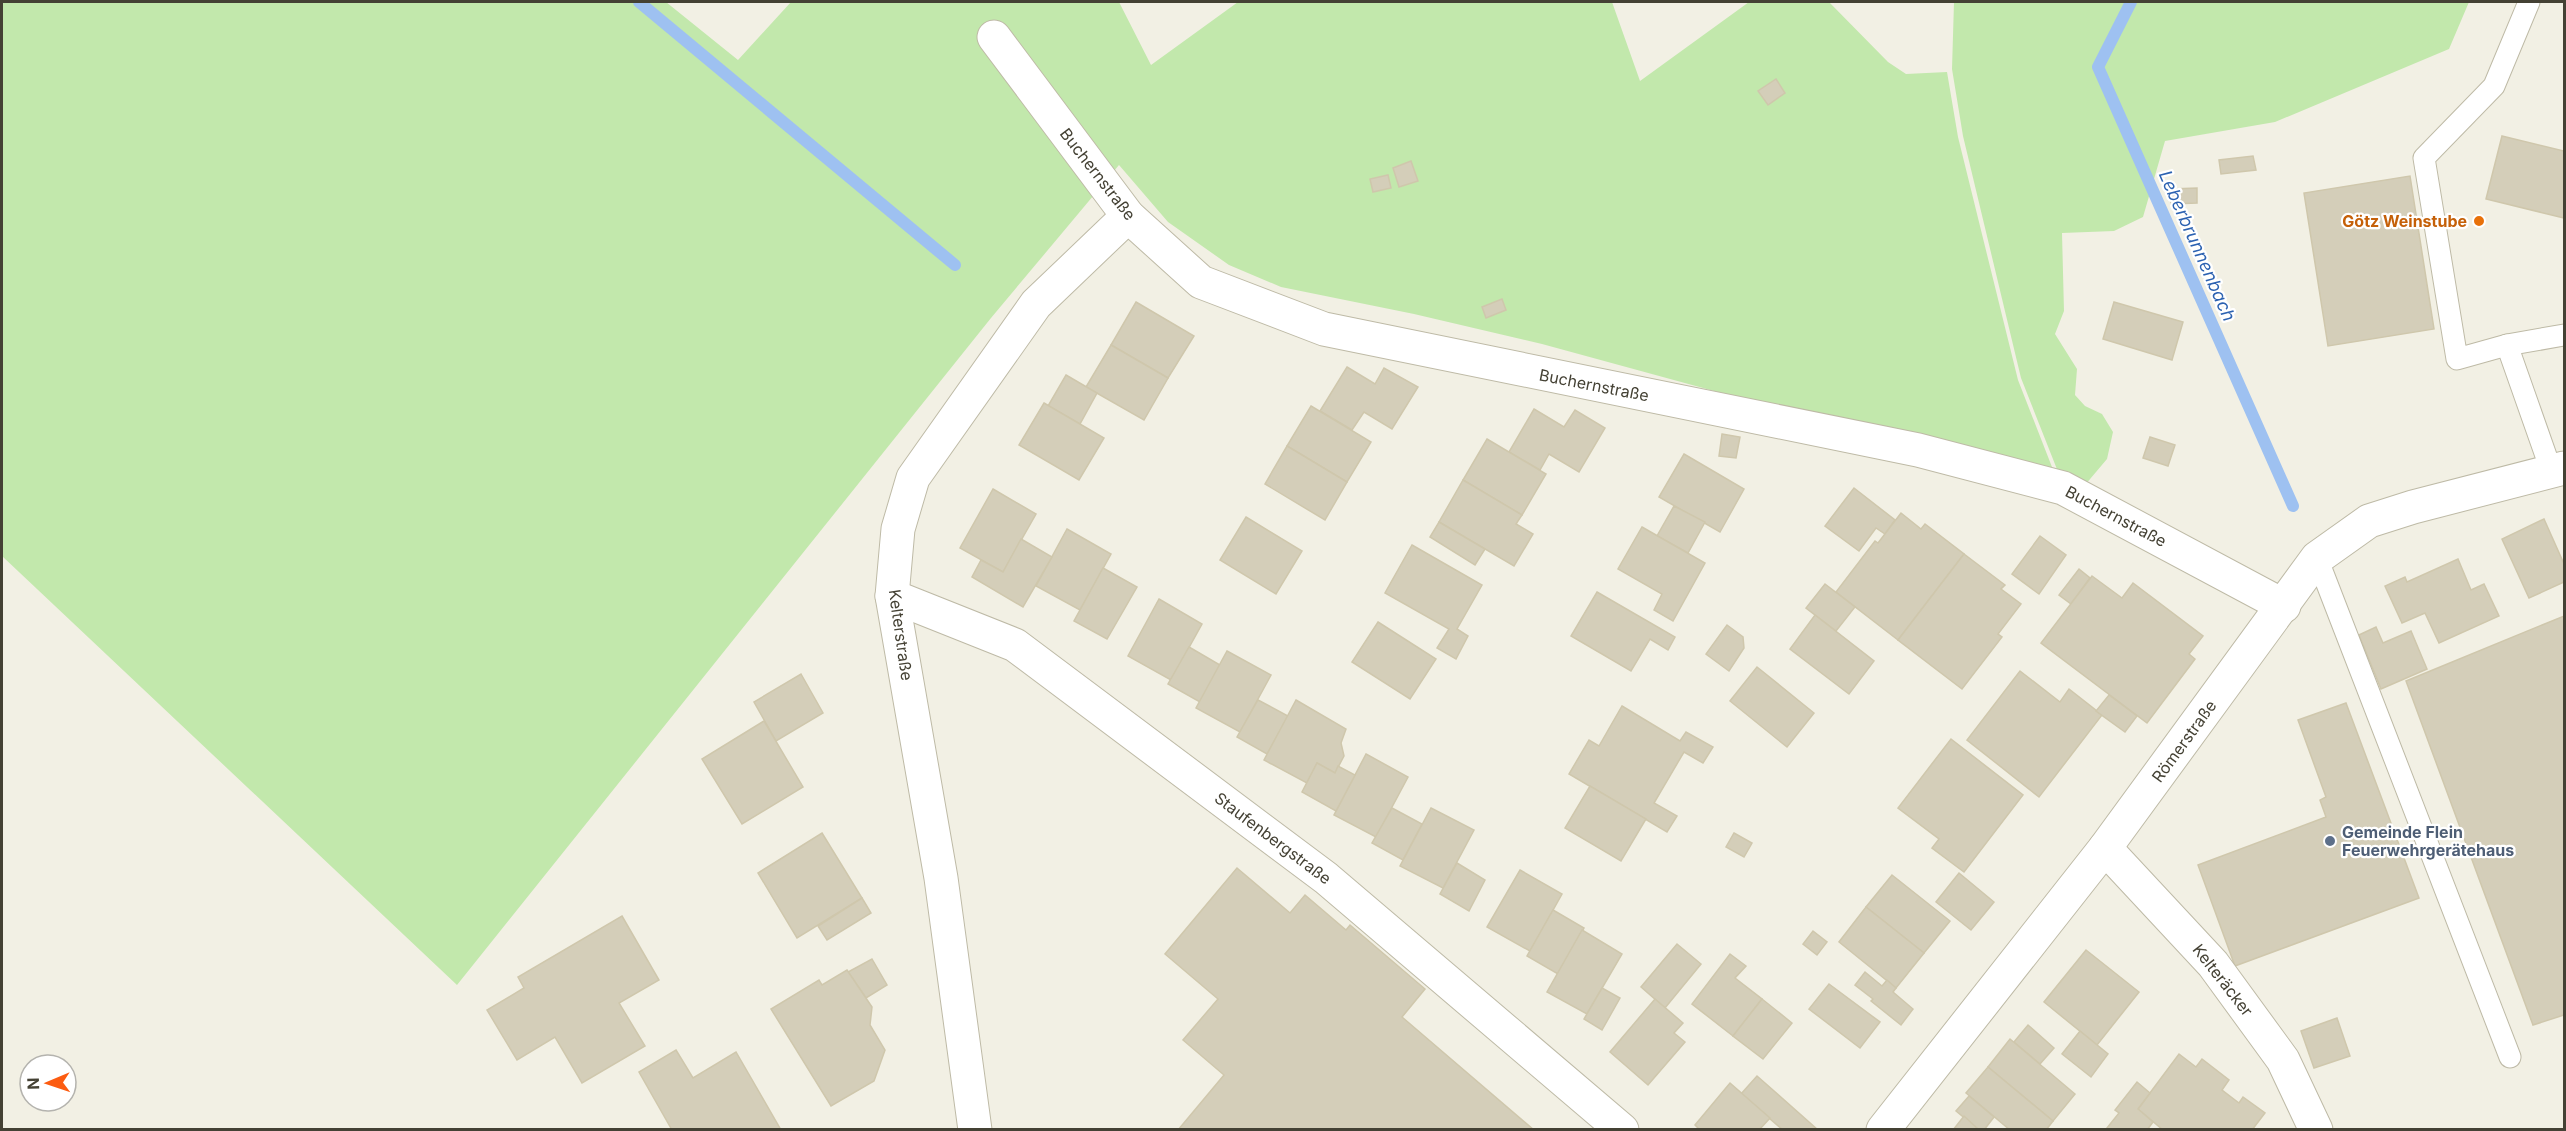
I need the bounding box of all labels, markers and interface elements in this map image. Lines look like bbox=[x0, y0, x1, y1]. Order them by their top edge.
street label: Buchernstraße bbox=[1056, 124, 1140, 224]
water label: Leberbrunnenbach bbox=[2155, 167, 2240, 324]
place label: Götz Weinstube bbox=[2342, 211, 2467, 231]
marker: Götz Weinstube bbox=[2472, 214, 2486, 228]
street label: Buchernstraße bbox=[1537, 365, 1651, 405]
street label: Buchernstraße bbox=[2062, 481, 2170, 551]
street label: Kelterstraße bbox=[885, 588, 917, 682]
street label: Römerstraße bbox=[2147, 696, 2221, 786]
street label: Staufenbergstraße bbox=[1211, 788, 1335, 888]
place label: Gemeinde Flein Feuerwehrgerätehaus bbox=[2342, 822, 2514, 860]
marker: Gemeinde Flein Feuerwehrgerätehaus bbox=[2323, 834, 2337, 848]
street label: Kelteräcker bbox=[2189, 940, 2257, 1020]
north arrow bbox=[18, 1053, 78, 1113]
text: N bbox=[23, 1077, 43, 1090]

